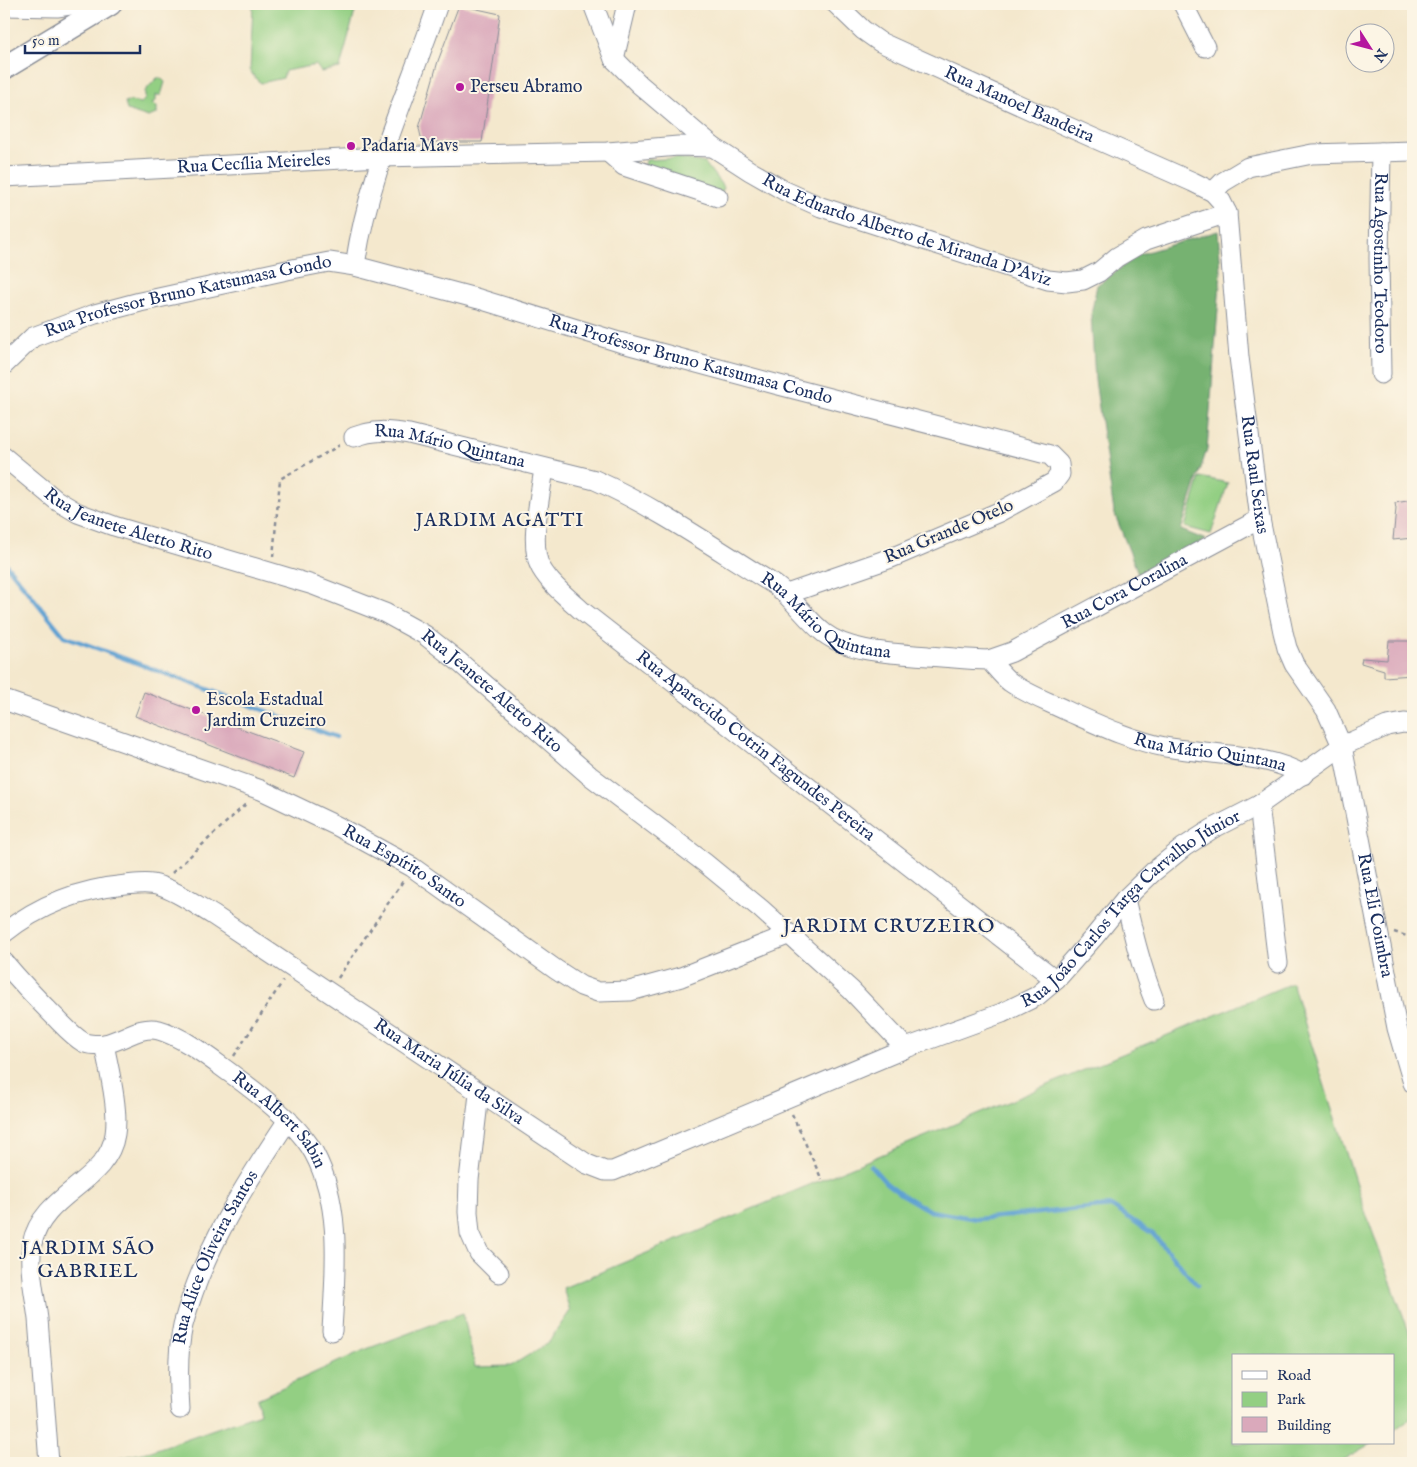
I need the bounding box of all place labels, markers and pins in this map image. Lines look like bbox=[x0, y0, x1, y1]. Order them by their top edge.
place label: Perseu Abramo bbox=[470, 76, 583, 99]
marker: Perseu Abramo bbox=[454, 81, 466, 93]
place label: Padaria Mavs bbox=[361, 135, 458, 158]
marker: Padaria Mavs bbox=[345, 140, 357, 152]
place label: Escola Estadual Jardim Cruzeiro bbox=[204, 689, 326, 733]
marker: Escola Estadual Jardim Cruzeiro bbox=[190, 704, 202, 716]

